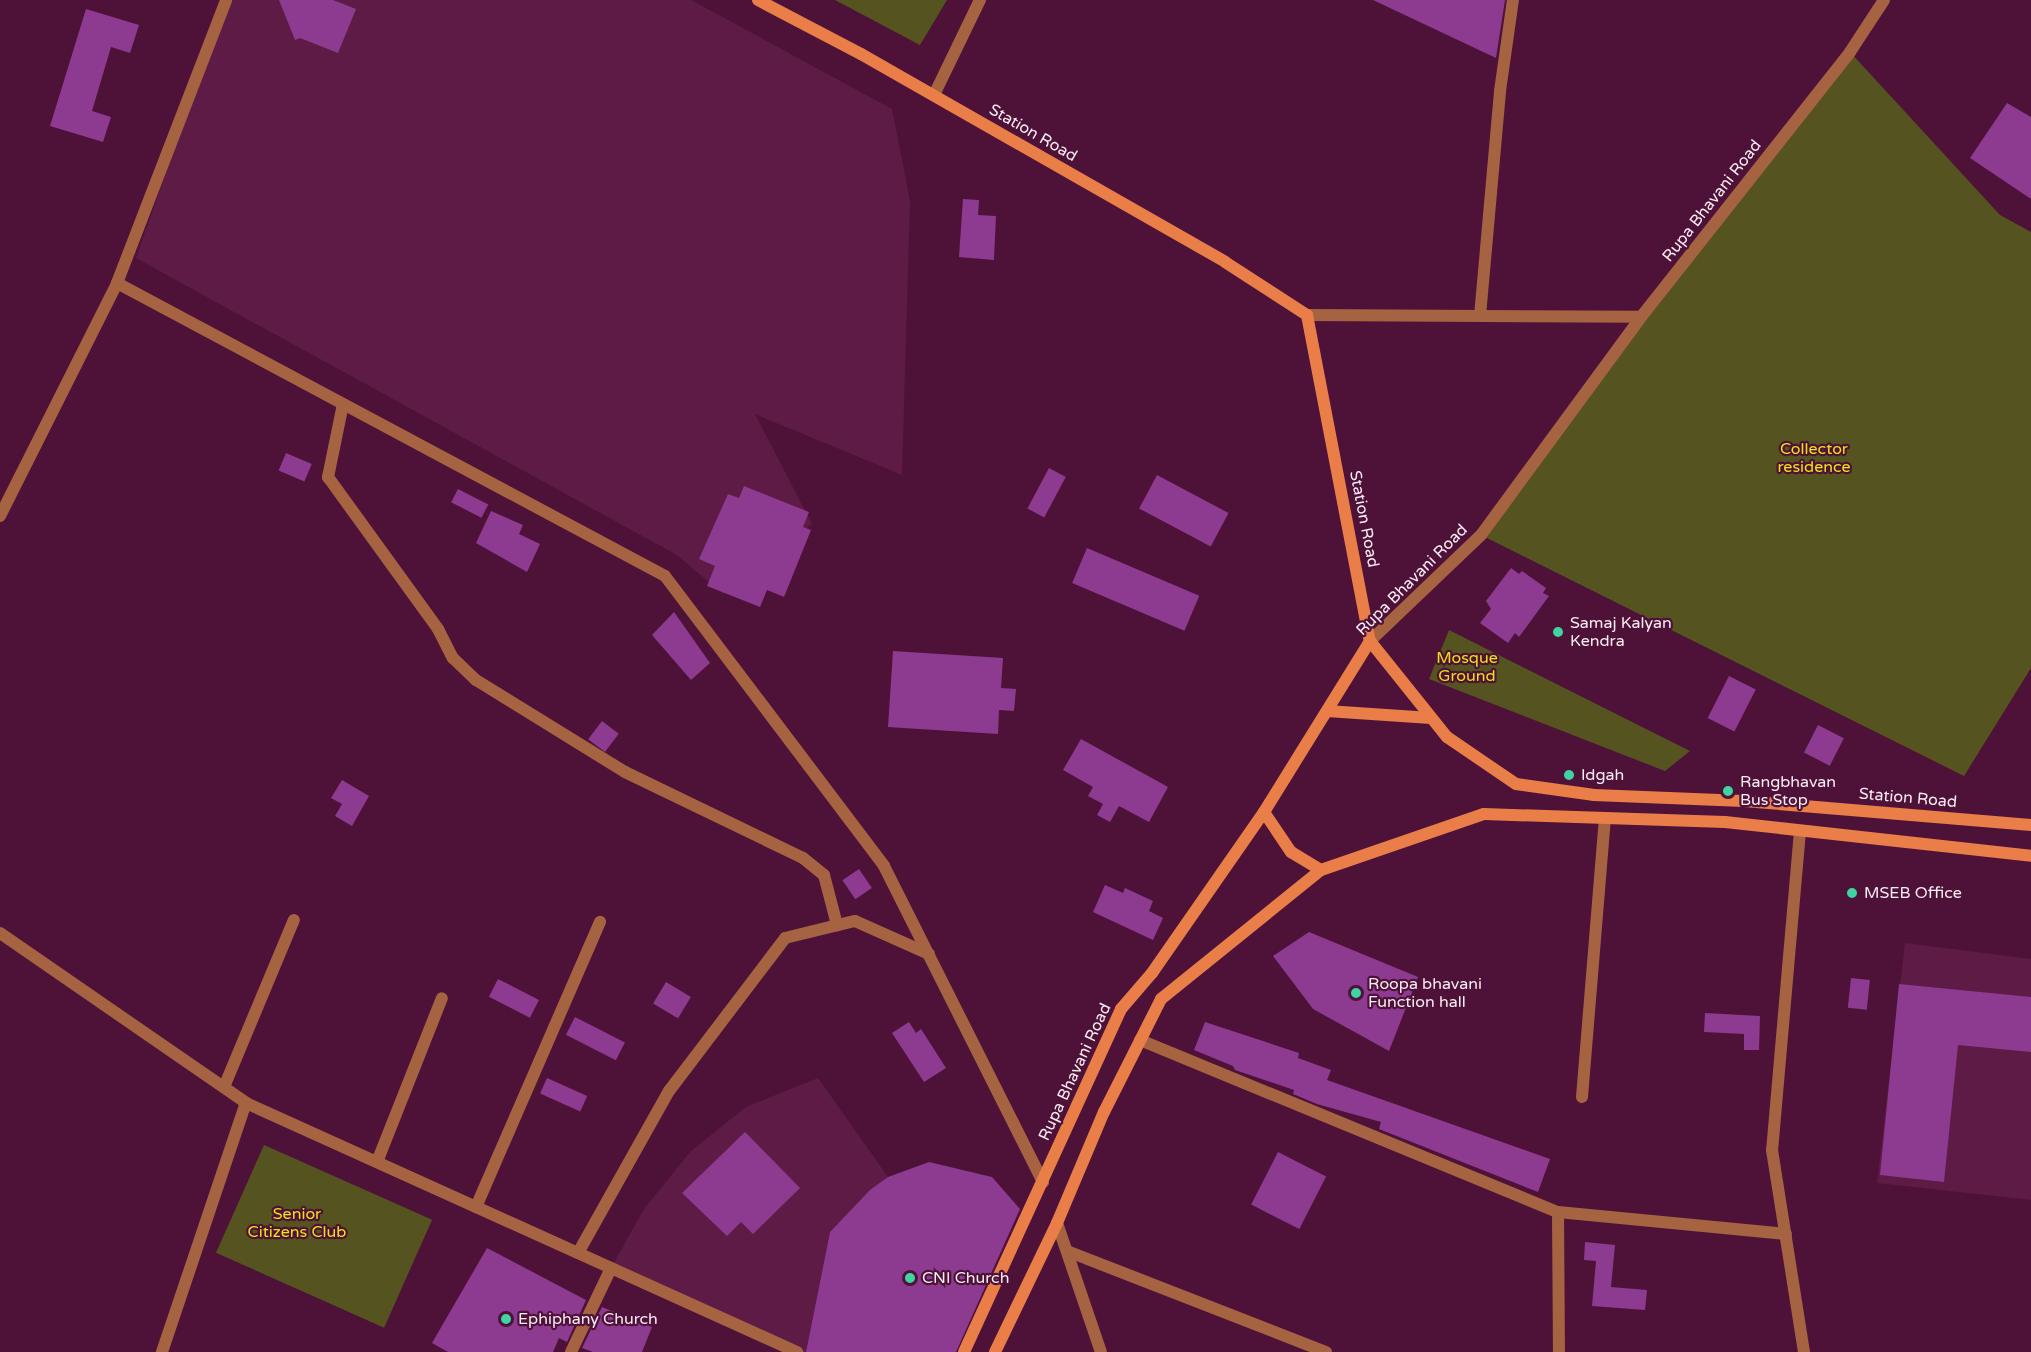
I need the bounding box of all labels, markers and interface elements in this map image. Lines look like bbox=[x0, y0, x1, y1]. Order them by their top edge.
street label: Station Road bbox=[986, 100, 1080, 166]
street label: Rupa Bhavani Road bbox=[1658, 136, 1766, 266]
park label: Collector residence bbox=[1777, 439, 1851, 477]
street label: Station Road bbox=[1345, 469, 1383, 569]
street label: Rupa Bhavani Road bbox=[1352, 520, 1472, 640]
place label: Samaj Kalyan Kendra bbox=[1570, 613, 1672, 651]
marker: Samaj Kalyan Kendra bbox=[1551, 625, 1565, 639]
park label: Mosque Ground bbox=[1436, 648, 1498, 686]
place label: Idgah bbox=[1581, 765, 1624, 785]
marker: Idgah bbox=[1562, 768, 1576, 782]
place label: Rangbhavan Bus Stop bbox=[1740, 772, 1836, 810]
marker: Rangbhavan Bus Stop bbox=[1721, 784, 1735, 798]
street label: Station Road bbox=[1858, 784, 1958, 812]
place label: MSEB Office bbox=[1864, 883, 1962, 903]
marker: MSEB Office bbox=[1845, 886, 1859, 900]
place label: Roopa bhavani Function hall bbox=[1368, 974, 1482, 1012]
marker: Roopa bhavani Function hall bbox=[1349, 986, 1363, 1000]
street label: Rupa Bhavani Road bbox=[1035, 1000, 1115, 1144]
park label: Senior Citizens Club bbox=[248, 1204, 346, 1242]
place label: CNI Church bbox=[922, 1268, 1009, 1288]
marker: CNI Church bbox=[903, 1271, 917, 1285]
place label: Ephiphany Church bbox=[518, 1309, 658, 1329]
marker: Ephiphany Church bbox=[499, 1312, 513, 1326]

